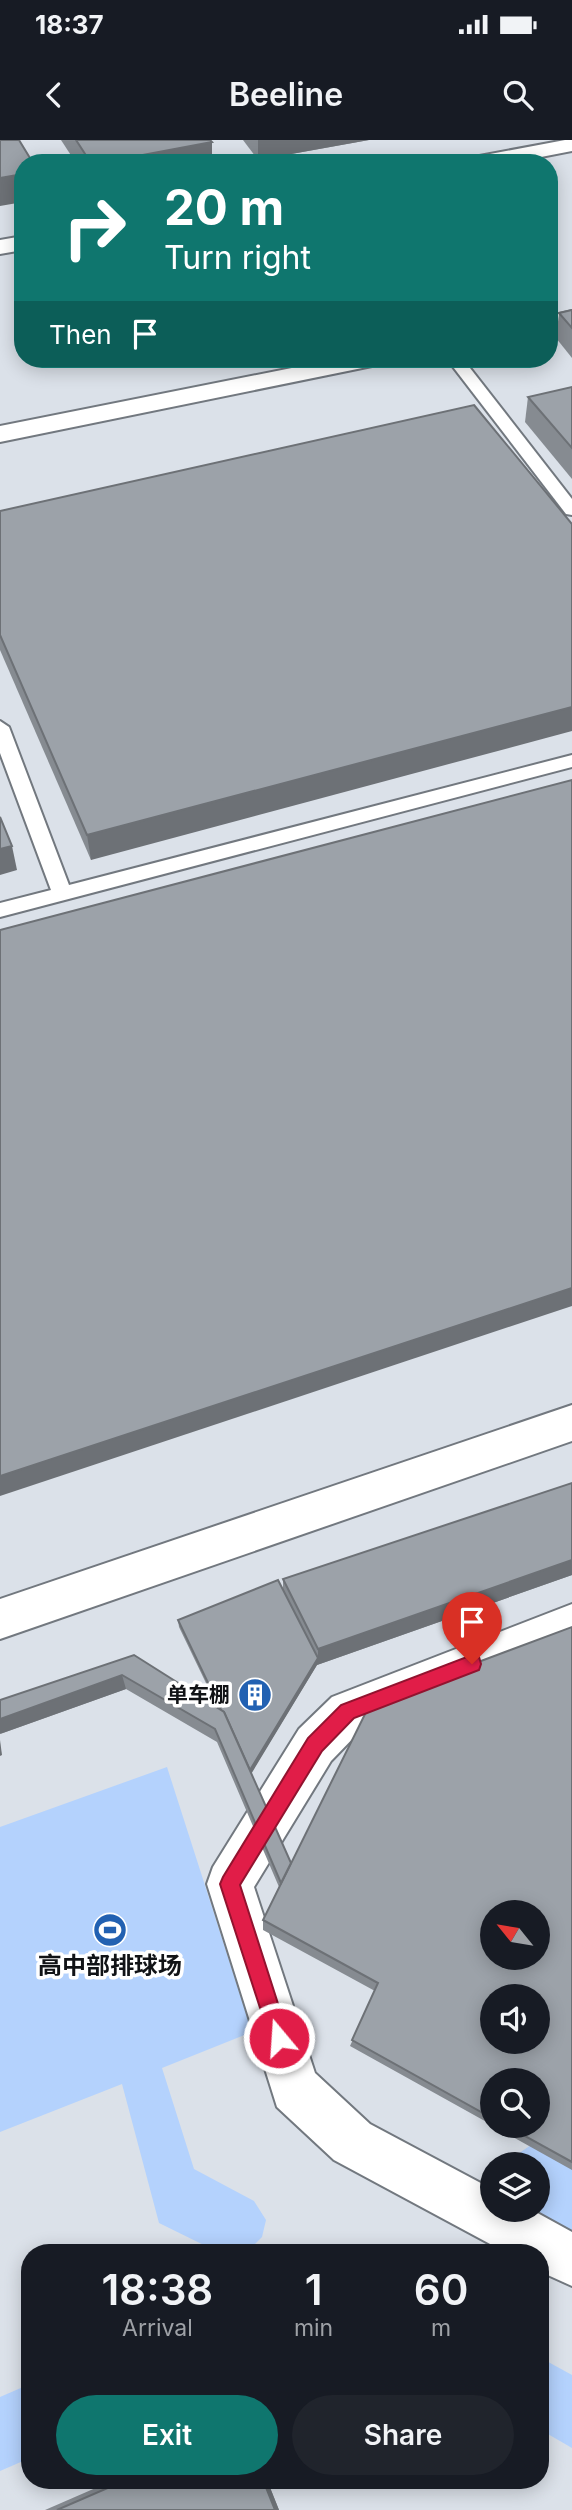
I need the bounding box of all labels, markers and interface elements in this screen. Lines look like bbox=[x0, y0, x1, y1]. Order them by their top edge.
text: 18:37 bbox=[35, 9, 104, 40]
text: Beeline bbox=[229, 75, 343, 114]
icon: back bbox=[35, 76, 73, 114]
icon: search bbox=[499, 76, 537, 114]
text: 20 m bbox=[164, 178, 284, 237]
icon: right bbox=[49, 182, 140, 273]
text: Turn right bbox=[164, 238, 311, 277]
icon: arrive bbox=[126, 315, 164, 353]
text: Then bbox=[49, 319, 112, 350]
pin bbox=[442, 1592, 502, 1664]
icon: arrive bbox=[453, 1603, 491, 1641]
building icon: 单车棚 bbox=[236, 1676, 274, 1714]
place label: 单车棚 bbox=[167, 1682, 230, 1707]
north arrow bbox=[480, 1900, 550, 1970]
map controls bbox=[480, 1900, 550, 2222]
sports icon: 高中部排球场 bbox=[91, 1911, 129, 1949]
place label: 高中部排球场 bbox=[38, 1951, 182, 1980]
button: sound bbox=[480, 1984, 550, 2054]
position arrow bbox=[242, 2001, 316, 2075]
button: search bbox=[480, 2068, 550, 2138]
button: layers bbox=[480, 2152, 550, 2222]
text: 18:38 bbox=[102, 2264, 213, 2315]
text: 1 bbox=[305, 2264, 322, 2315]
text: 60 bbox=[414, 2264, 468, 2315]
text: Arrival bbox=[122, 2314, 193, 2342]
text: min bbox=[294, 2314, 333, 2342]
text: m bbox=[431, 2314, 451, 2342]
button: Exit bbox=[56, 2395, 278, 2475]
button: Share bbox=[292, 2395, 514, 2475]

